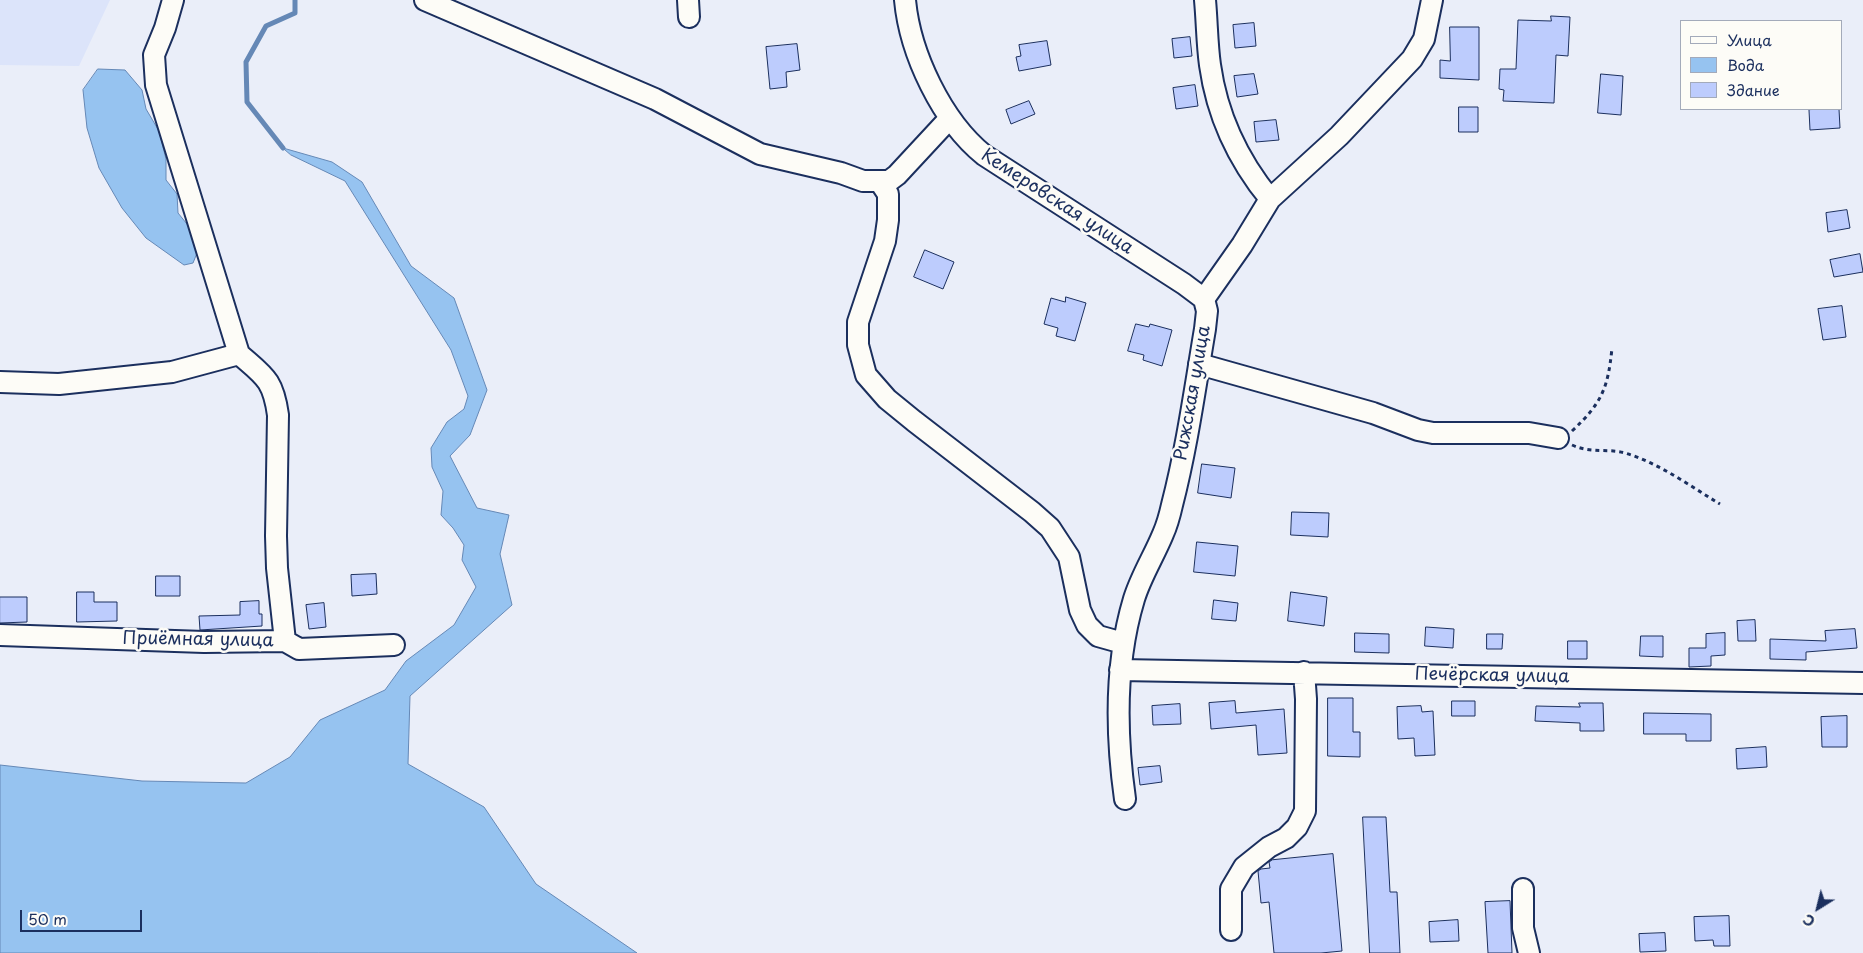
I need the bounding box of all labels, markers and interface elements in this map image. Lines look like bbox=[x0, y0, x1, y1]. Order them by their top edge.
legend bbox=[1680, 20, 1843, 110]
text: Улица bbox=[1727, 28, 1772, 51]
text: Вода bbox=[1727, 53, 1764, 76]
text: Здание bbox=[1727, 78, 1780, 101]
street label: Кемеровская улица bbox=[977, 145, 1137, 259]
street label: Рижская улица bbox=[1170, 324, 1216, 462]
street label: Приёмная улица bbox=[122, 628, 274, 652]
street label: Печёрская улица bbox=[1414, 664, 1570, 688]
north arrow bbox=[1793, 883, 1843, 933]
scale bar bbox=[22, 900, 145, 932]
text: 50 m bbox=[28, 907, 67, 930]
text: С bbox=[1798, 909, 1819, 932]

